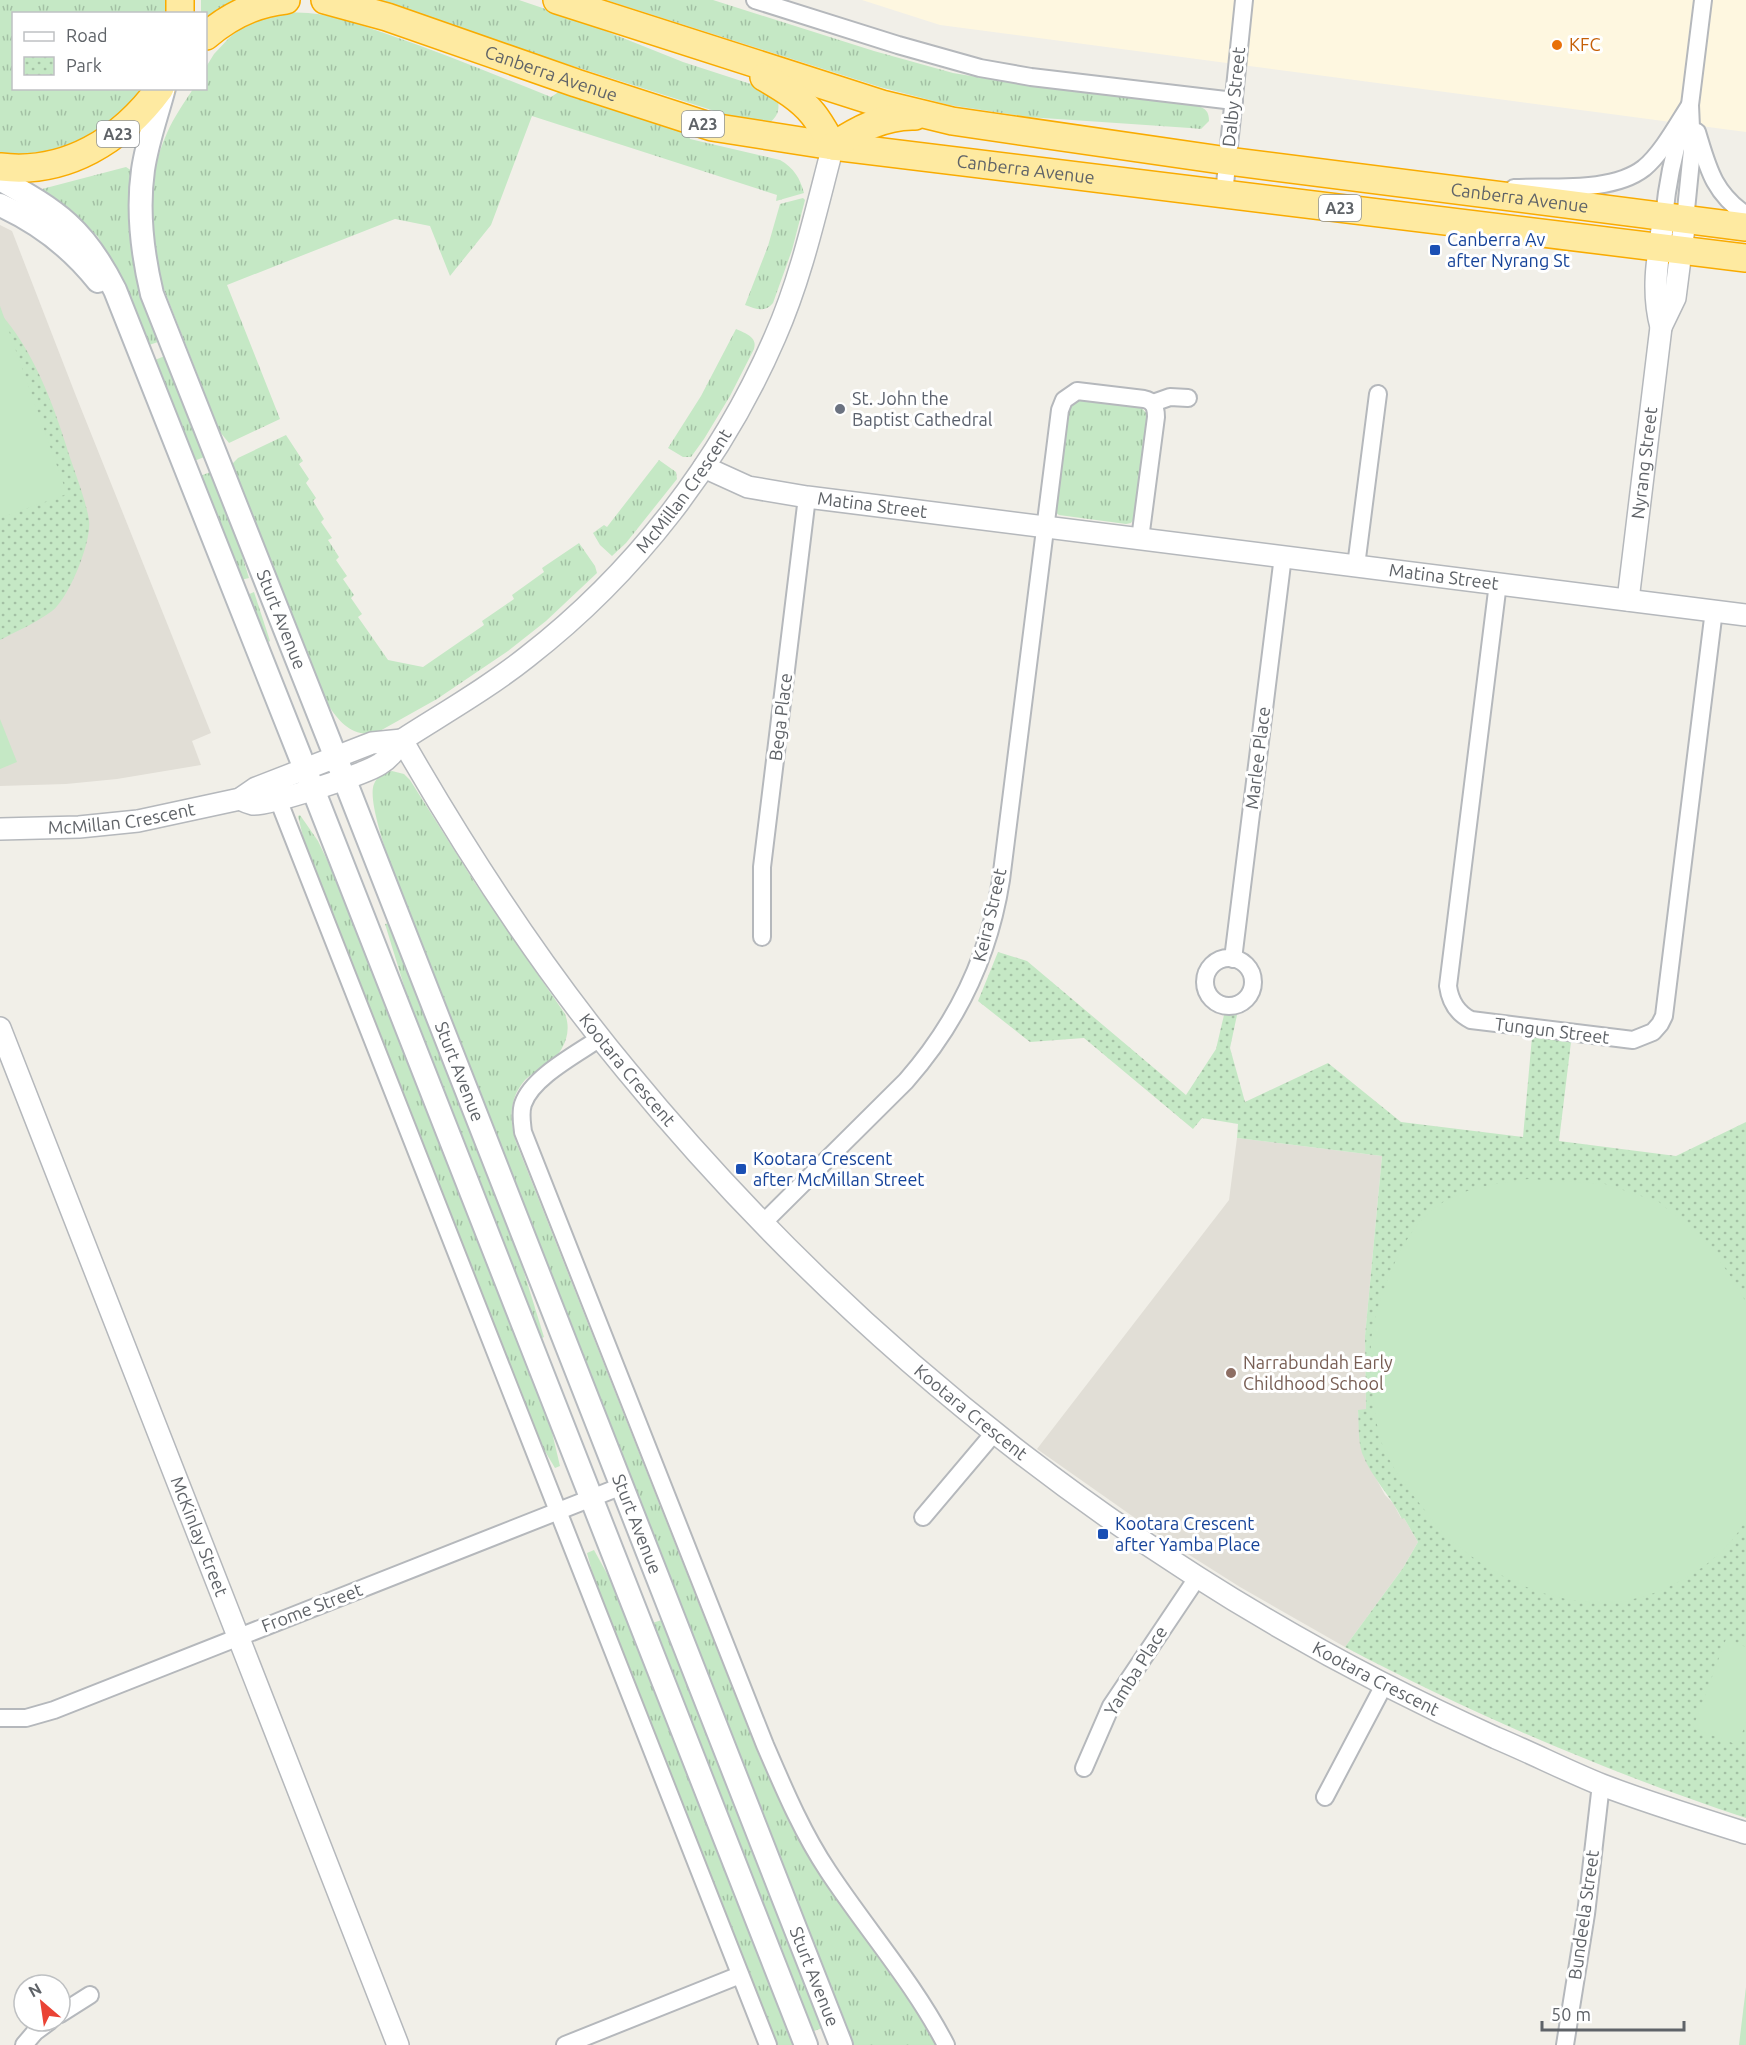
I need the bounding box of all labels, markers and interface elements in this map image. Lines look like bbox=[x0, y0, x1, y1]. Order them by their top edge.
legend bbox=[12, 12, 207, 90]
text: Road bbox=[66, 25, 108, 45]
place label: KFC bbox=[1569, 34, 1600, 54]
marker: KFC bbox=[1550, 38, 1564, 52]
street label: Canberra Avenue bbox=[483, 41, 620, 105]
street label: Dalby Street bbox=[1218, 46, 1248, 148]
text: Park bbox=[66, 55, 102, 75]
road number: A23 bbox=[682, 111, 724, 137]
road number: A23 bbox=[97, 121, 139, 147]
street label: Canberra Avenue bbox=[956, 150, 1096, 187]
street label: Canberra Avenue bbox=[1450, 178, 1590, 216]
road number: A23 bbox=[1319, 195, 1361, 221]
place label: Canberra Av after Nyrang St bbox=[1447, 229, 1570, 270]
marker: Canberra Av after Nyrang St bbox=[1428, 243, 1442, 257]
place label: St. John the Baptist Cathedral bbox=[852, 388, 993, 429]
marker: St. John the Baptist Cathedral bbox=[833, 402, 847, 416]
street label: Nyrang Street bbox=[1627, 406, 1660, 520]
street label: McMillan Crescent bbox=[631, 425, 735, 556]
street label: Matina Street bbox=[816, 487, 928, 521]
street label: Matina Street bbox=[1388, 559, 1500, 593]
street label: Sturt Avenue bbox=[253, 566, 311, 672]
street label: Bega Place bbox=[765, 672, 795, 762]
street label: Marlee Place bbox=[1241, 705, 1273, 810]
street label: McMillan Crescent bbox=[47, 798, 196, 837]
street label: Keira Street bbox=[969, 866, 1010, 964]
street label: Kootara Crescent bbox=[576, 1009, 680, 1130]
street label: Tungun Street bbox=[1494, 1013, 1611, 1047]
street label: Sturt Avenue bbox=[432, 1019, 489, 1124]
place label: Kootara Crescent after McMillan Street bbox=[753, 1148, 924, 1189]
marker: Kootara Crescent after McMillan Street bbox=[734, 1162, 748, 1176]
place label: Narrabundah Early Childhood School bbox=[1243, 1352, 1393, 1393]
street label: Kootara Crescent bbox=[911, 1360, 1032, 1463]
marker: Narrabundah Early Childhood School bbox=[1224, 1366, 1238, 1380]
street label: Sturt Avenue bbox=[609, 1471, 666, 1577]
street label: McKinlay Street bbox=[167, 1473, 232, 1599]
place label: Kootara Crescent after Yamba Place bbox=[1115, 1513, 1261, 1554]
marker: Kootara Crescent after Yamba Place bbox=[1096, 1527, 1110, 1541]
street label: Frome Street bbox=[258, 1579, 365, 1635]
street label: Yamba Place bbox=[1100, 1622, 1171, 1719]
street label: Kootara Crescent bbox=[1310, 1637, 1443, 1719]
street label: Bundeela Street bbox=[1564, 1849, 1602, 1981]
street label: Sturt Avenue bbox=[787, 1923, 844, 2029]
north arrow bbox=[12, 1973, 72, 2033]
text: N bbox=[25, 1979, 44, 2001]
scale bar bbox=[1542, 1994, 1684, 2032]
text: 50 m bbox=[1551, 2004, 1591, 2024]

